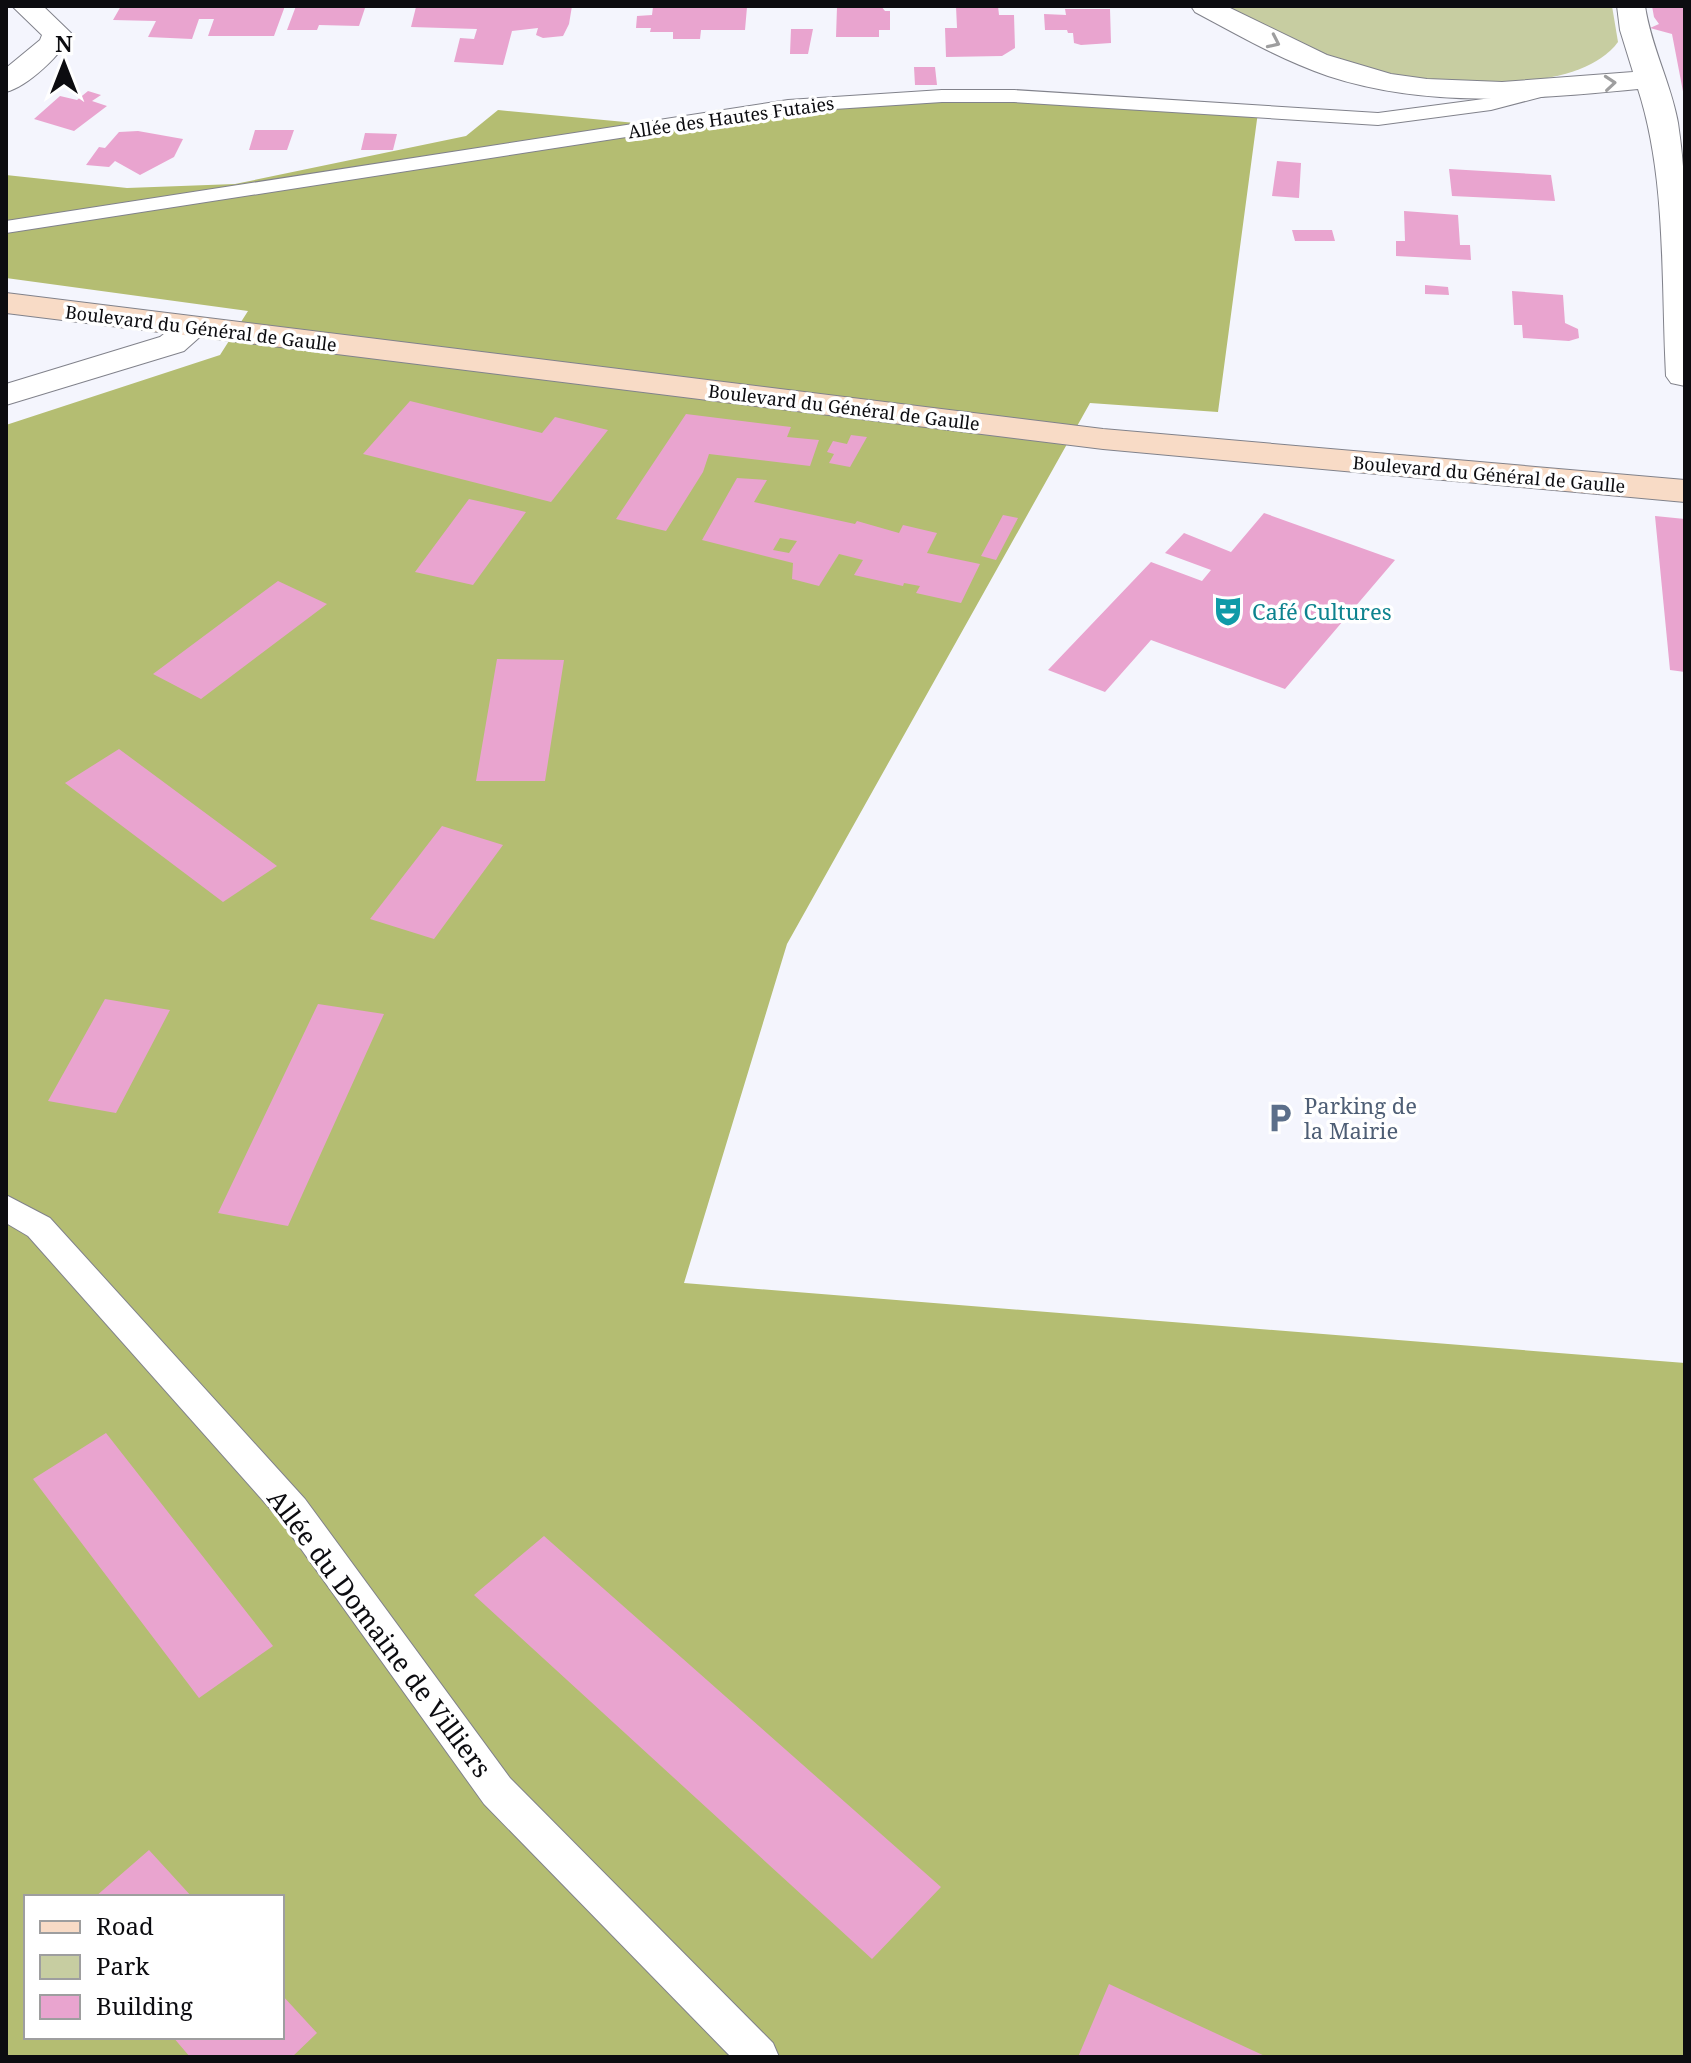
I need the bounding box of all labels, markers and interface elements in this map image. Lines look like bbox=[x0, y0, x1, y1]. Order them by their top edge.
north arrow bbox=[24, 24, 104, 104]
text: N bbox=[55, 28, 73, 58]
one-way arrow bbox=[1266, 32, 1281, 48]
one-way arrow bbox=[1604, 74, 1617, 91]
street label: Allée des Hautes Futaies bbox=[626, 91, 836, 143]
street label: Boulevard du Général de Gaulle bbox=[64, 299, 338, 357]
street label: Boulevard du Général de Gaulle bbox=[707, 378, 981, 436]
street label: Boulevard du Général de Gaulle bbox=[1352, 450, 1626, 498]
theatre icon: Café Cultures bbox=[1211, 594, 1245, 628]
place label: Café Cultures bbox=[1252, 596, 1392, 626]
place label: Parking de la Mairie bbox=[1304, 1090, 1417, 1145]
parking icon: Parking de la Mairie bbox=[1263, 1101, 1297, 1135]
street label: Allée du Domaine de Villiers bbox=[260, 1482, 500, 1784]
legend bbox=[24, 1895, 284, 2039]
text: Road bbox=[96, 1909, 154, 1942]
text: Park bbox=[96, 1949, 150, 1982]
text: Building bbox=[96, 1989, 193, 2022]

